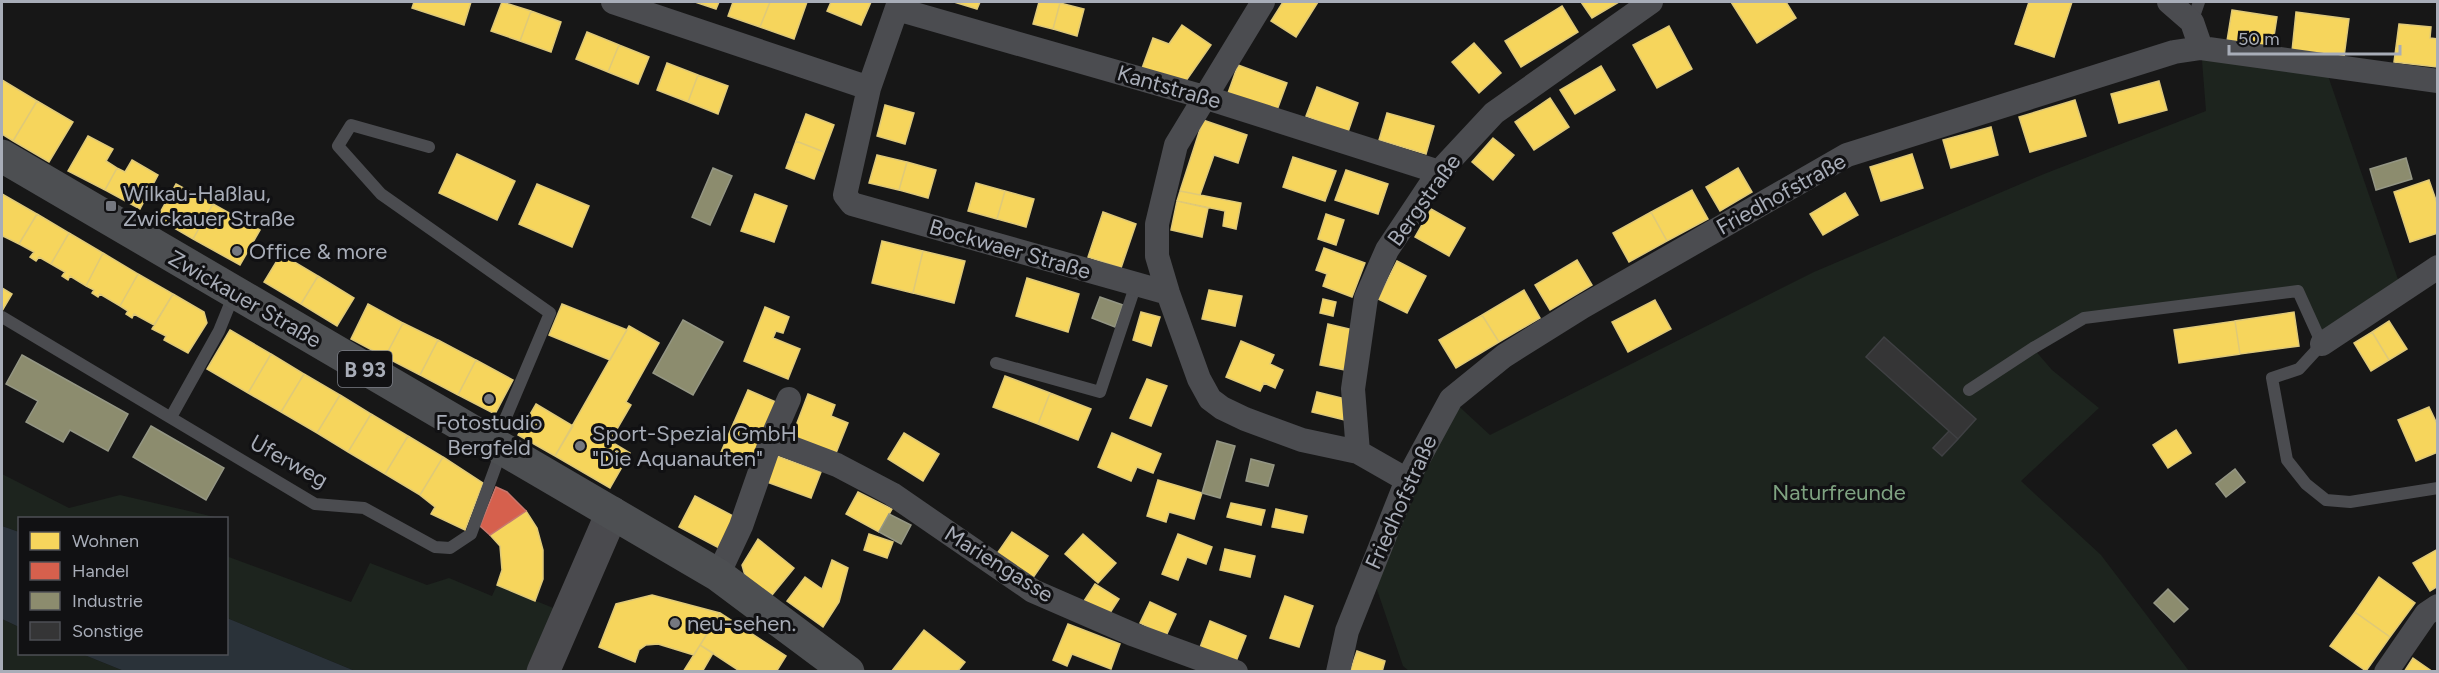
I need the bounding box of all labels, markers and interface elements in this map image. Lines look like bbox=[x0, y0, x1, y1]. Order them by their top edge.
scale bar bbox=[2229, 18, 2400, 56]
text: 50 m bbox=[2238, 28, 2280, 50]
street label: Kantstraße bbox=[1114, 59, 1224, 115]
street label: Friedhofstraße bbox=[1711, 147, 1851, 241]
street label: Bergstraße bbox=[1381, 149, 1467, 251]
place label: Wilkau-Haßlau, Zwickauer Straße bbox=[123, 180, 295, 232]
marker: Wilkau-Haßlau, Zwickauer Straße bbox=[104, 199, 118, 213]
street label: Bockwaer Straße bbox=[926, 213, 1094, 285]
place label: Office & more bbox=[249, 238, 387, 265]
street label: Zwickauer Straße bbox=[164, 244, 326, 354]
marker: Office & more bbox=[230, 244, 244, 258]
road number: B 93 bbox=[338, 351, 392, 387]
marker: Fotostudio Bergfeld bbox=[482, 392, 496, 406]
place label: Fotostudio Bergfeld bbox=[435, 409, 543, 461]
place label: Sport-Spezial GmbH "Die Aquanauten" bbox=[592, 420, 797, 472]
street label: Uferweg bbox=[245, 429, 333, 493]
street label: Friedhofstraße bbox=[1359, 431, 1443, 573]
marker: Sport-Spezial GmbH "Die Aquanauten" bbox=[573, 439, 587, 453]
park label: Naturfreunde bbox=[1772, 479, 1906, 506]
legend bbox=[18, 517, 228, 655]
street label: Mariengasse bbox=[940, 520, 1058, 608]
text: Wohnen bbox=[72, 530, 139, 552]
text: Handel bbox=[72, 560, 129, 582]
text: Industrie bbox=[72, 590, 143, 612]
place label: neu-sehen. bbox=[687, 610, 796, 637]
marker: neu-sehen. bbox=[668, 616, 682, 630]
text: Sonstige bbox=[72, 620, 143, 642]

